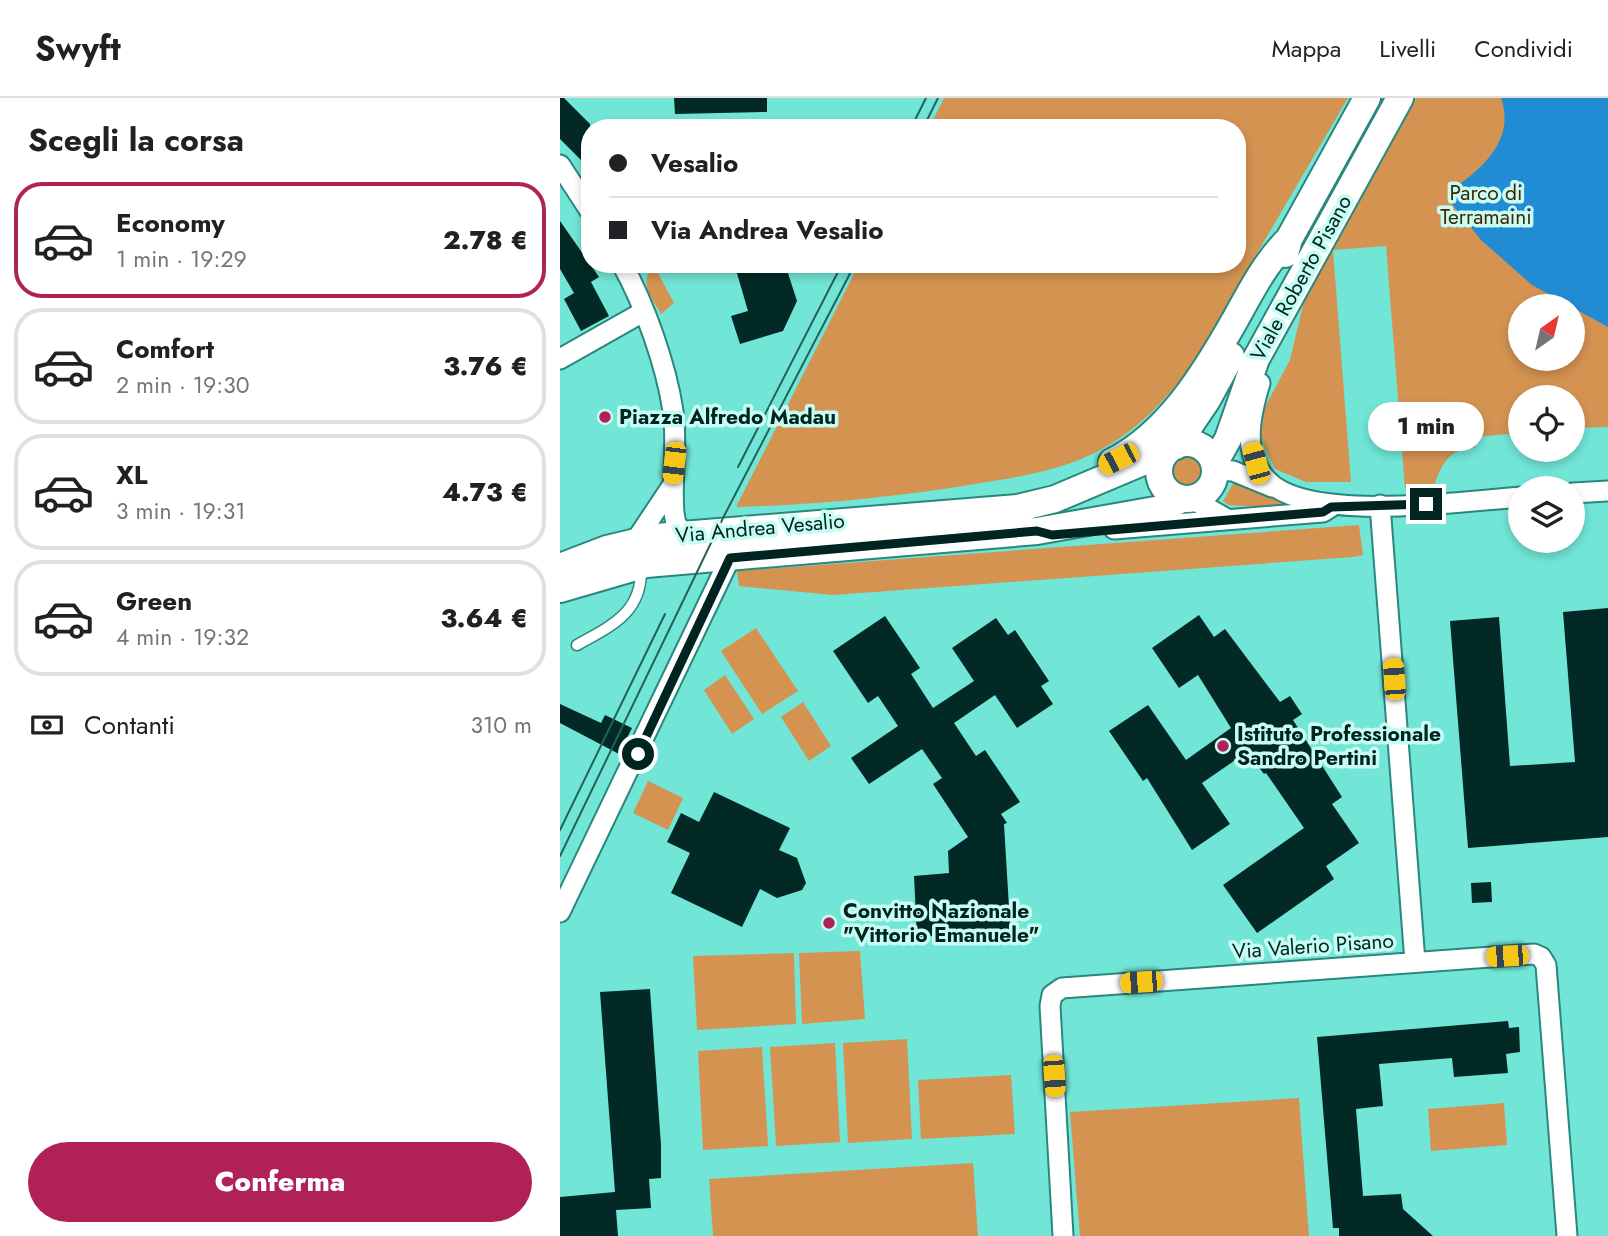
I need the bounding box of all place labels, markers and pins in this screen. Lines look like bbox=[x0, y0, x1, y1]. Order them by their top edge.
place label: Piazza Alfredo Madau bbox=[619, 402, 836, 432]
marker: Piazza Alfredo Madau bbox=[597, 409, 613, 425]
place label: Istituto Professionale Sandro Pertini bbox=[1237, 719, 1441, 773]
marker: Istituto Professionale Sandro Pertini bbox=[1215, 738, 1231, 754]
place label: Convitto Nazionale "Vittorio Emanuele" bbox=[843, 896, 1039, 950]
marker: Convitto Nazionale "Vittorio Emanuele" bbox=[821, 915, 837, 931]

